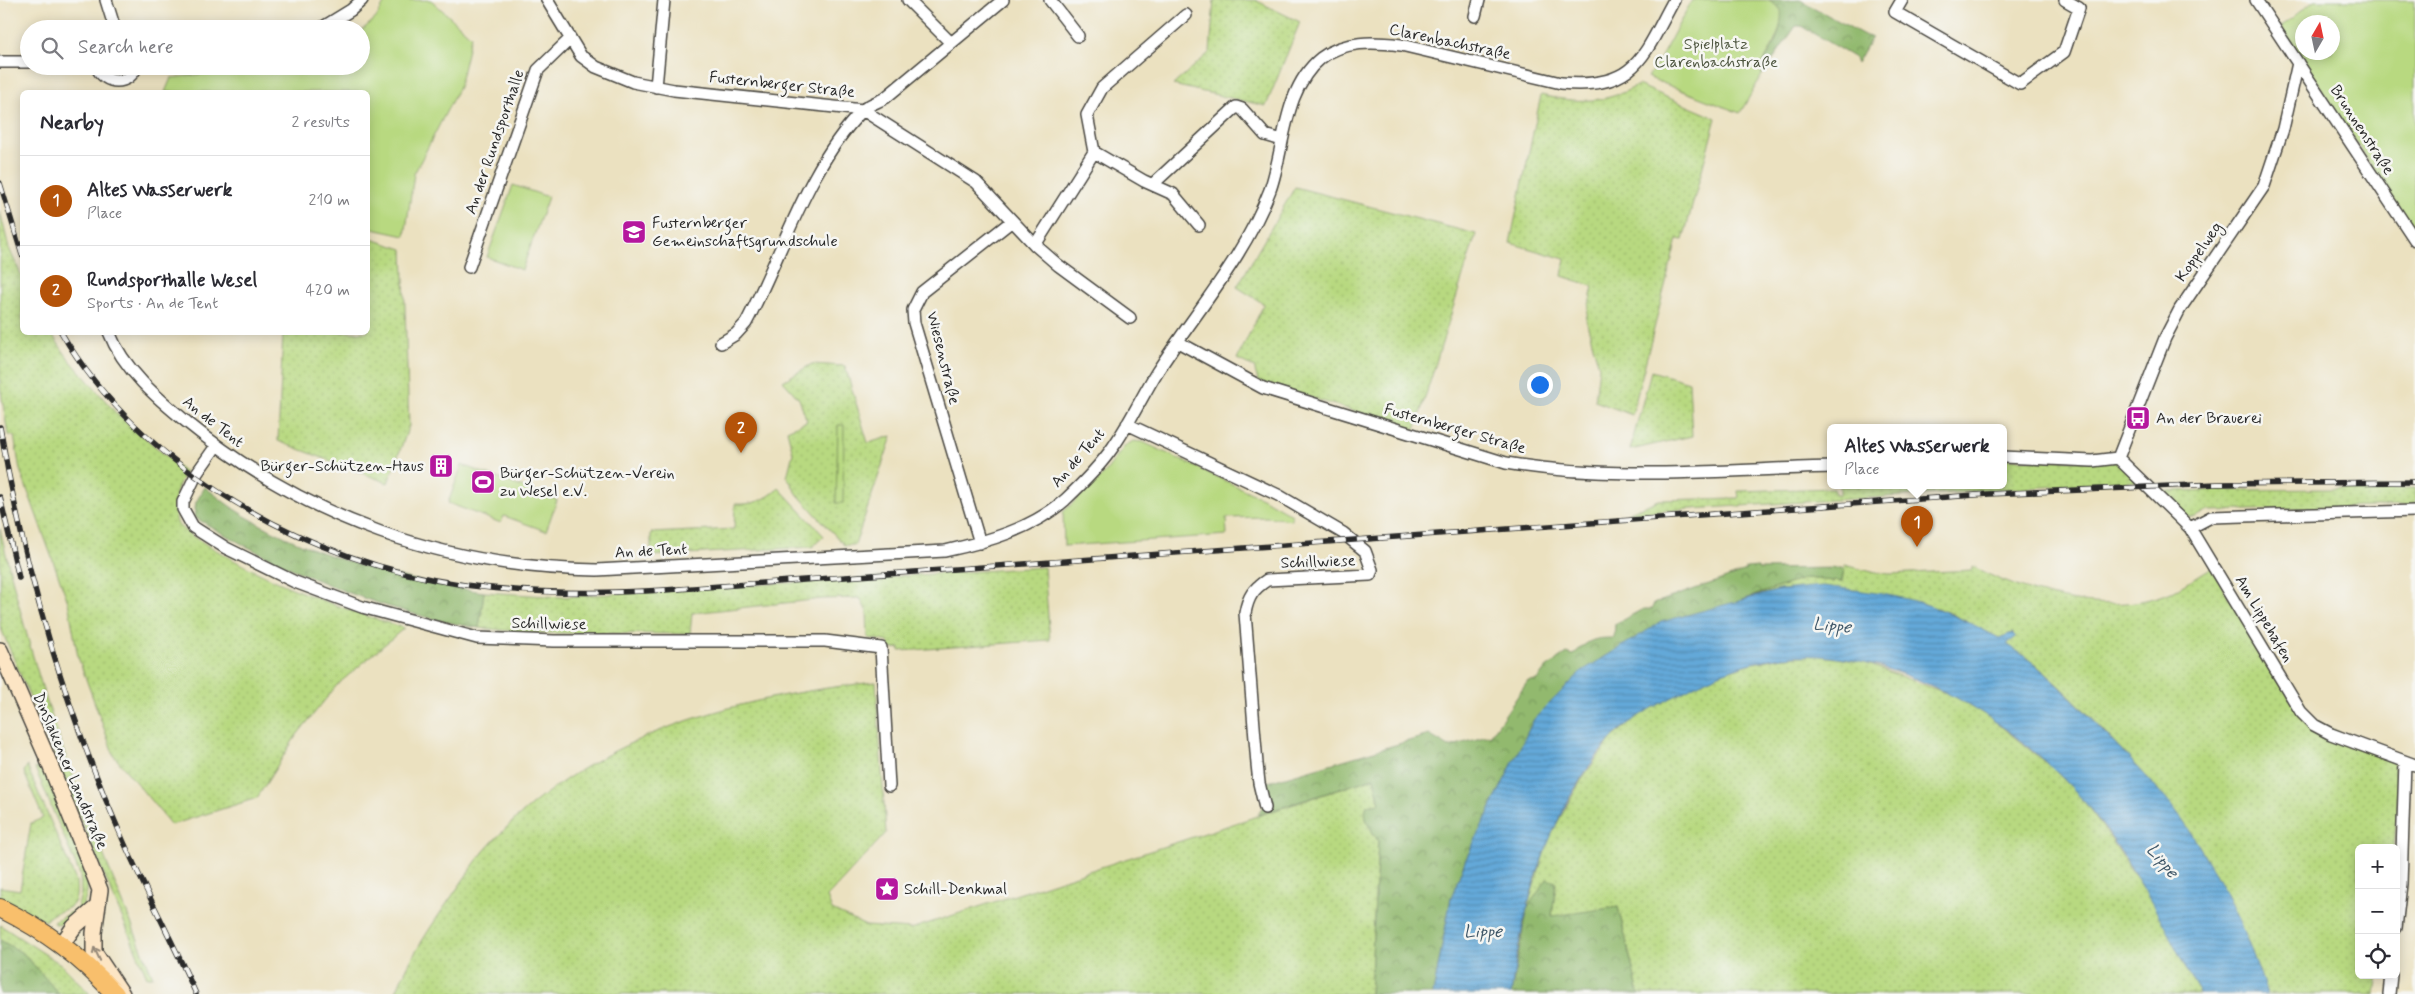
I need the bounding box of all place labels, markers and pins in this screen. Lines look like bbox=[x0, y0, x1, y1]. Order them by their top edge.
place label: Fusternberger Gemeinschaftsgrundschule bbox=[652, 213, 838, 252]
school or university icon: Fusternberger Gemeinschaftsgrundschule bbox=[621, 219, 647, 245]
bus stop icon: An der Brauerei bbox=[2125, 405, 2151, 431]
place label: An der Brauerei bbox=[2156, 408, 2262, 429]
pin: 2 bbox=[725, 412, 757, 453]
building icon: Bürger-Schützen-Haus bbox=[428, 453, 454, 479]
place label: Bürger-Schützen-Haus bbox=[260, 456, 424, 478]
place label: Bürger-Schützen-Verein zu Wesel e.V. bbox=[500, 463, 675, 502]
sports icon: Bürger-Schützen-Verein zu Wesel e.V. bbox=[470, 469, 496, 495]
pin: 1 bbox=[1901, 506, 1933, 547]
place icon: Schill-Denkmal bbox=[874, 876, 900, 902]
place label: Schill-Denkmal bbox=[904, 879, 1007, 900]

